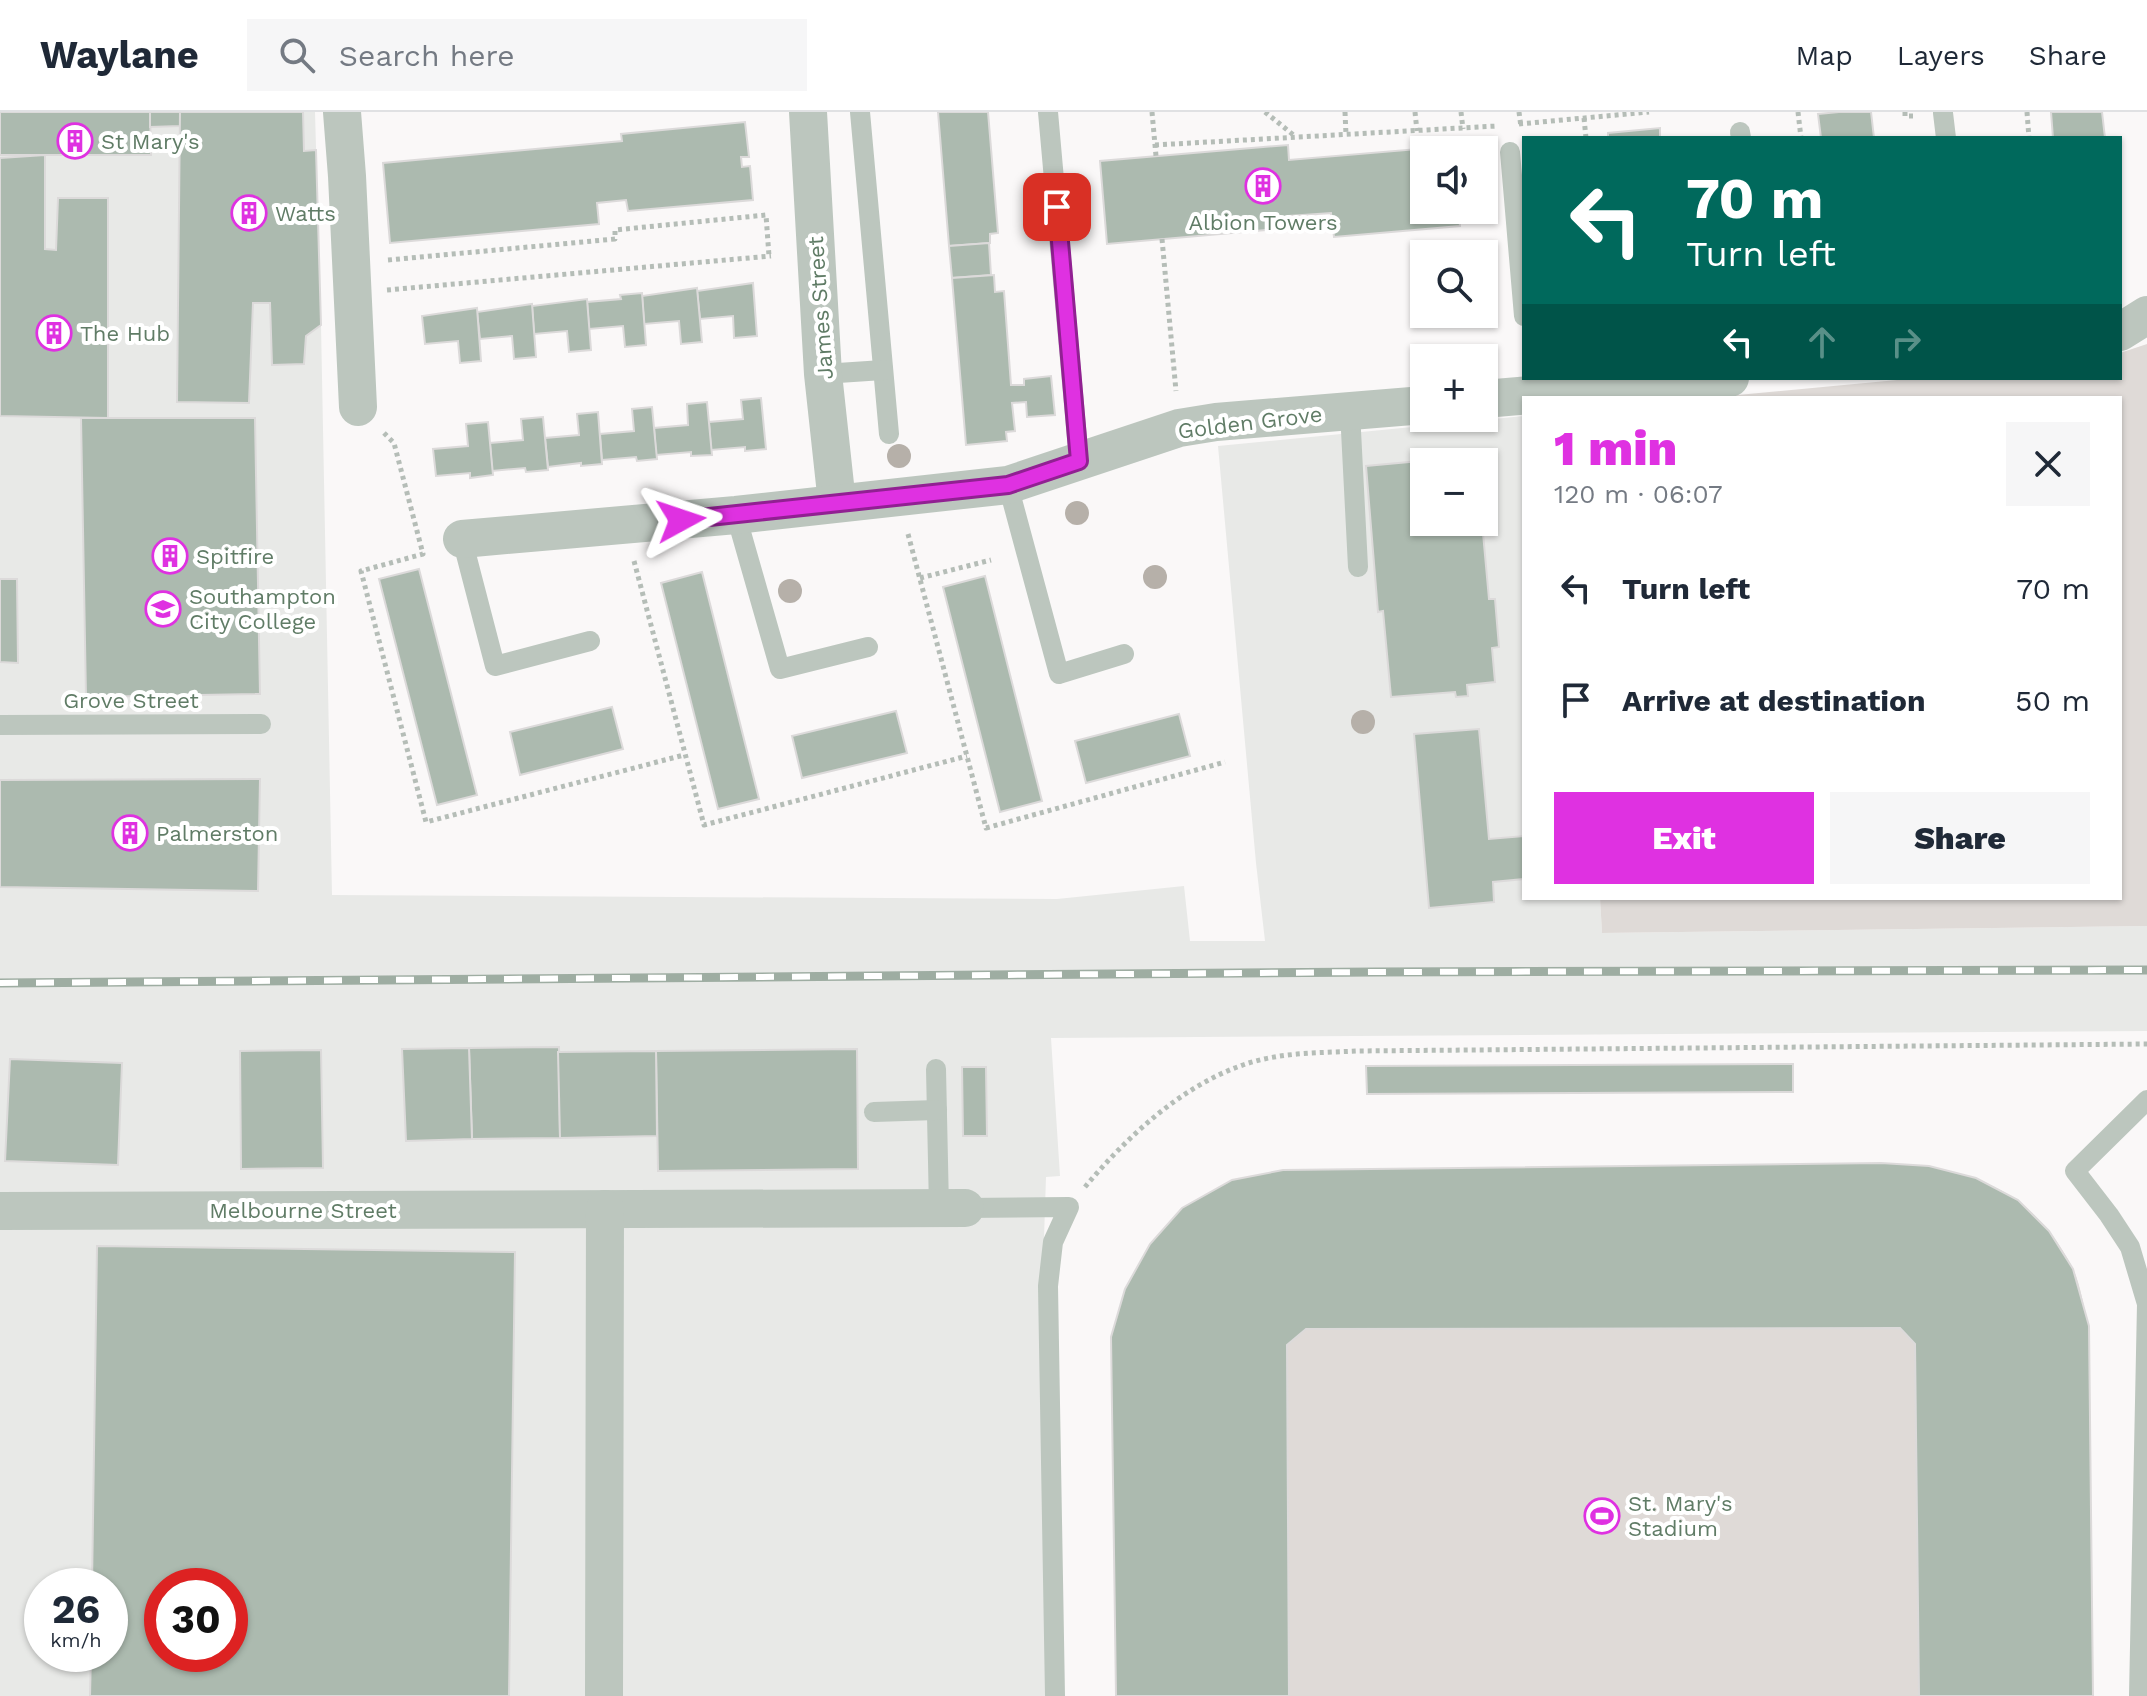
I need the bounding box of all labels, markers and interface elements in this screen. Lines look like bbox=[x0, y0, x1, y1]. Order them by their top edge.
search box bbox=[247, 19, 807, 91]
text: Waylane bbox=[40, 33, 199, 77]
icon: search bbox=[275, 33, 319, 77]
text: Search here bbox=[339, 38, 515, 73]
text: Map bbox=[1796, 39, 1853, 72]
text: Layers bbox=[1897, 39, 1985, 72]
text: Share bbox=[2029, 39, 2107, 72]
building icon: St Mary's bbox=[56, 122, 94, 160]
place label: St Mary's bbox=[101, 129, 200, 154]
map controls bbox=[1410, 136, 1498, 536]
button: sound bbox=[1410, 136, 1498, 224]
text: 70 m bbox=[1686, 166, 1823, 232]
building icon: Albion Towers bbox=[1244, 167, 1282, 205]
icon: left bbox=[1554, 168, 1658, 272]
pin bbox=[1023, 173, 1091, 241]
icon: arrive bbox=[1035, 185, 1079, 229]
building icon: Watts bbox=[230, 194, 268, 232]
place label: Watts bbox=[275, 201, 336, 226]
place label: Albion Towers bbox=[1188, 210, 1338, 235]
text: Turn left bbox=[1686, 233, 1836, 275]
street label: James Street bbox=[803, 236, 838, 380]
button: search bbox=[1410, 240, 1498, 328]
building icon: The Hub bbox=[35, 314, 73, 352]
icon: left bbox=[1716, 320, 1760, 364]
icon: ahead bbox=[1800, 320, 1844, 364]
icon: right bbox=[1884, 320, 1928, 364]
place label: The Hub bbox=[80, 321, 170, 346]
button: + bbox=[1410, 344, 1498, 432]
street label: Golden Grove bbox=[1176, 401, 1324, 444]
text: 1 min bbox=[1554, 420, 1677, 477]
button: close bbox=[2006, 422, 2090, 506]
button: − bbox=[1410, 448, 1498, 536]
position arrow bbox=[639, 478, 723, 562]
text: 120 m · 06:07 bbox=[1554, 479, 1723, 509]
building icon: Spitfire bbox=[151, 537, 189, 575]
place label: Spitfire bbox=[196, 544, 274, 569]
icon: left bbox=[1554, 566, 1598, 610]
text: Turn left bbox=[1622, 571, 1750, 606]
text: 70 m bbox=[2016, 571, 2090, 606]
place label: Southampton City College bbox=[189, 584, 336, 634]
school or university icon: Southampton City College bbox=[144, 590, 182, 628]
icon: arrive bbox=[1554, 678, 1598, 722]
text: Arrive at destination bbox=[1622, 683, 1926, 718]
text: 50 m bbox=[2015, 683, 2090, 718]
street label: Grove Street bbox=[63, 688, 199, 713]
button: Exit bbox=[1554, 792, 1814, 884]
button: Share bbox=[1830, 792, 2090, 884]
building icon: Palmerston bbox=[111, 814, 149, 852]
place label: Palmerston bbox=[156, 821, 278, 846]
street label: Melbourne Street bbox=[209, 1198, 397, 1223]
place label: St. Mary's Stadium bbox=[1628, 1491, 1733, 1541]
sports icon: St. Mary's Stadium bbox=[1583, 1497, 1621, 1535]
speed limit sign: 30 bbox=[144, 1568, 248, 1672]
text: 26 bbox=[52, 1586, 100, 1633]
text: km/h bbox=[50, 1628, 102, 1652]

